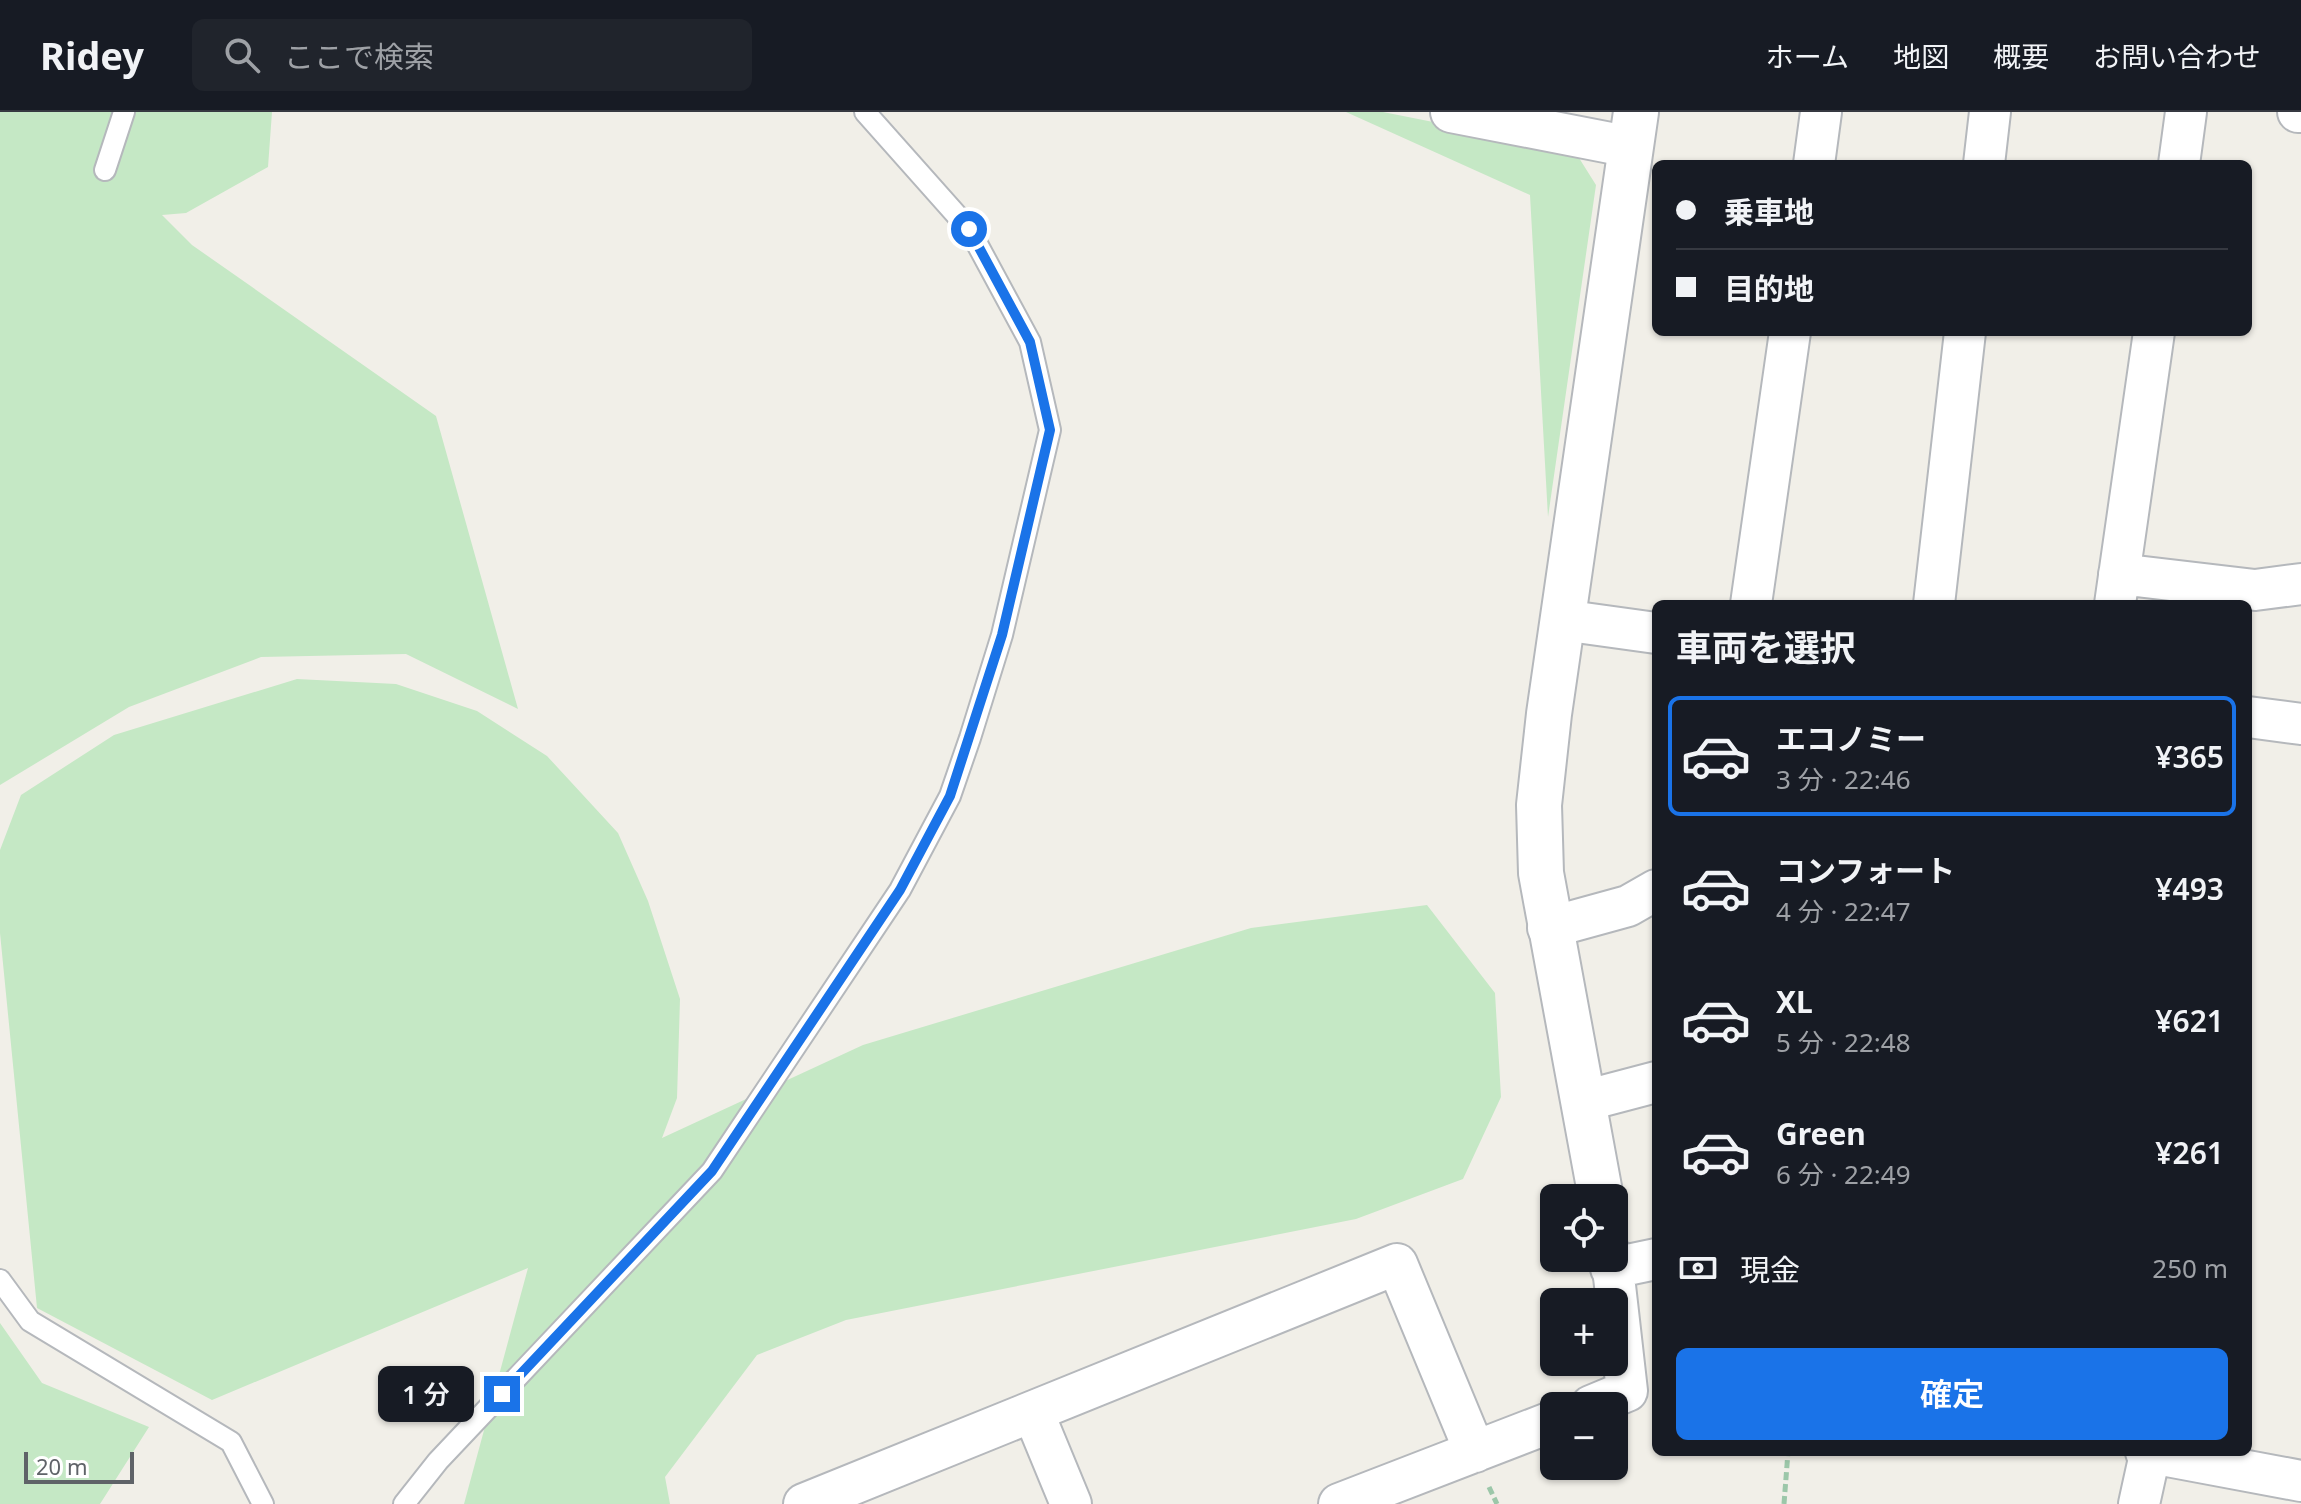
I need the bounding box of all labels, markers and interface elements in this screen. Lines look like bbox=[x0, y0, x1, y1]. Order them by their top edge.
search box bbox=[192, 19, 752, 91]
text: Ridey bbox=[40, 29, 144, 81]
icon: search bbox=[220, 33, 264, 77]
text: ここで検索 bbox=[284, 36, 434, 77]
text: ホーム bbox=[1766, 37, 1849, 75]
text: 地図 bbox=[1893, 37, 1949, 75]
text: 概要 bbox=[1993, 37, 2049, 75]
text: お問い合わせ bbox=[2093, 37, 2261, 75]
text: 乗車地 bbox=[1724, 191, 1814, 232]
route start bbox=[951, 211, 987, 247]
text: 目的地 bbox=[1724, 268, 1814, 309]
text: 車両を選択 bbox=[1676, 623, 1856, 672]
text: エコノミー bbox=[1776, 718, 1926, 759]
icon: car bbox=[1680, 720, 1752, 792]
text: ¥365 bbox=[2155, 736, 2224, 777]
text: 3 分 · 22:46 bbox=[1776, 761, 1911, 797]
text: コンフォート bbox=[1776, 850, 1955, 891]
icon: car bbox=[1680, 852, 1752, 924]
text: ¥493 bbox=[2155, 868, 2224, 909]
text: 4 分 · 22:47 bbox=[1776, 893, 1911, 929]
text: XL bbox=[1776, 981, 1813, 1022]
icon: car bbox=[1680, 984, 1752, 1056]
text: ¥621 bbox=[2155, 1000, 2224, 1041]
text: 5 分 · 22:48 bbox=[1776, 1024, 1911, 1060]
text: Green bbox=[1776, 1113, 1866, 1154]
icon: car bbox=[1680, 1116, 1752, 1188]
text: ¥261 bbox=[2155, 1132, 2224, 1173]
text: 6 分 · 22:49 bbox=[1776, 1156, 1911, 1192]
map controls bbox=[1540, 1184, 1628, 1480]
button: locate bbox=[1540, 1184, 1628, 1272]
icon: cash bbox=[1676, 1246, 1720, 1290]
text: 現金 bbox=[1740, 1249, 1800, 1290]
text: 250 m bbox=[2152, 1250, 2228, 1286]
button: + bbox=[1540, 1288, 1628, 1376]
button: 確定 bbox=[1676, 1348, 2228, 1440]
callout: 1 分 bbox=[378, 1366, 474, 1422]
text: 1 分 bbox=[402, 1376, 450, 1412]
route end bbox=[484, 1376, 520, 1412]
button: − bbox=[1540, 1392, 1628, 1480]
scale bar bbox=[24, 1448, 134, 1484]
text: 20 m bbox=[36, 1451, 87, 1481]

